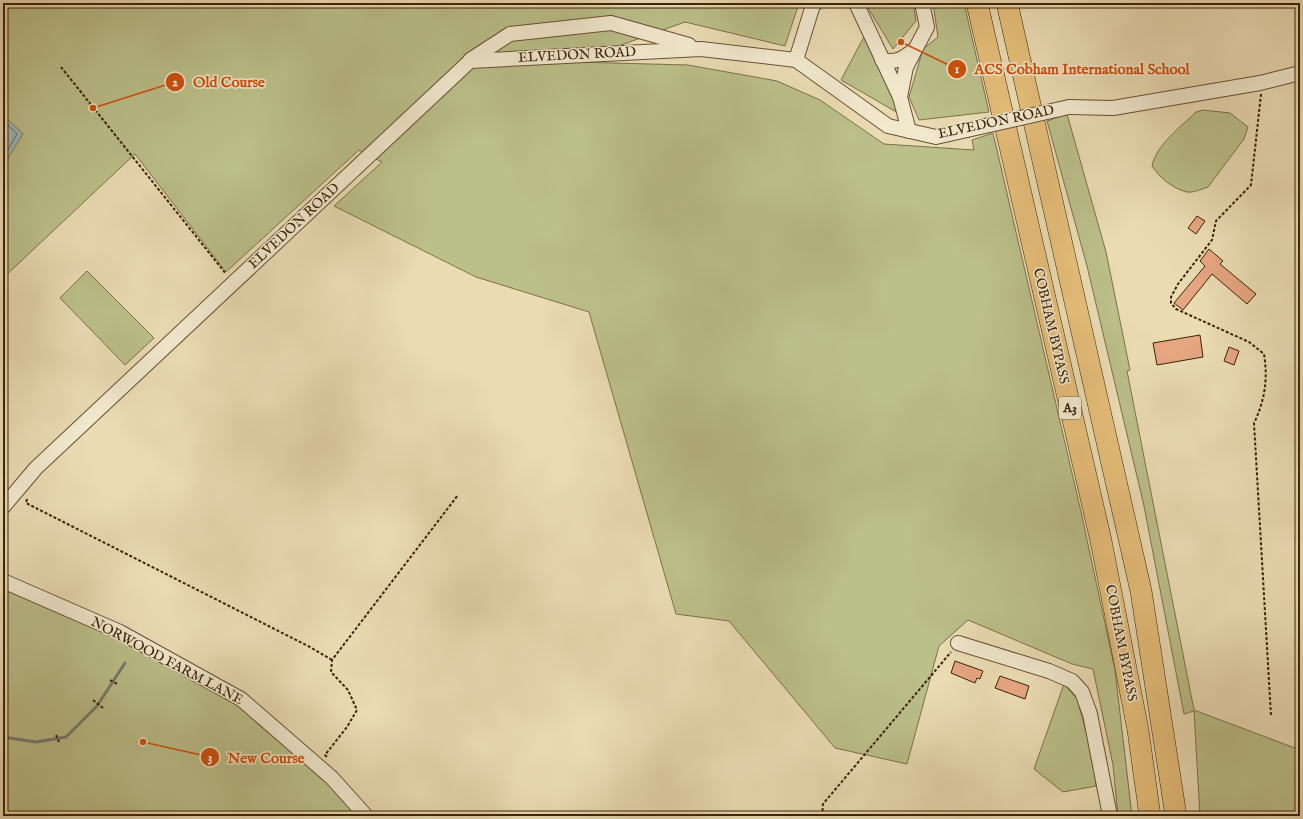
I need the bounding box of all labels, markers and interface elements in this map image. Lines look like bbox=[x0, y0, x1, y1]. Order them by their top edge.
street label: ELVEDON ROAD bbox=[517, 43, 637, 67]
callout: ACS Cobham International School bbox=[947, 55, 1198, 82]
text: ACS Cobham International School bbox=[973, 60, 1191, 79]
text: 1 bbox=[955, 62, 960, 77]
callout: Old Course bbox=[165, 68, 273, 95]
text: Old Course bbox=[193, 73, 265, 92]
text: 2 bbox=[172, 75, 178, 90]
street label: ELVEDON ROAD bbox=[936, 101, 1056, 143]
street label: ELVEDON ROAD bbox=[245, 179, 343, 273]
street label: COBHAM BYPASS bbox=[1029, 266, 1073, 386]
road number: A3 bbox=[1059, 397, 1081, 419]
street label: COBHAM BYPASS bbox=[1101, 583, 1141, 703]
street label: NORWOOD FARM LANE bbox=[88, 613, 247, 709]
callout: New Course bbox=[200, 744, 313, 771]
text: New Course bbox=[227, 749, 305, 768]
text: 3 bbox=[208, 750, 212, 765]

